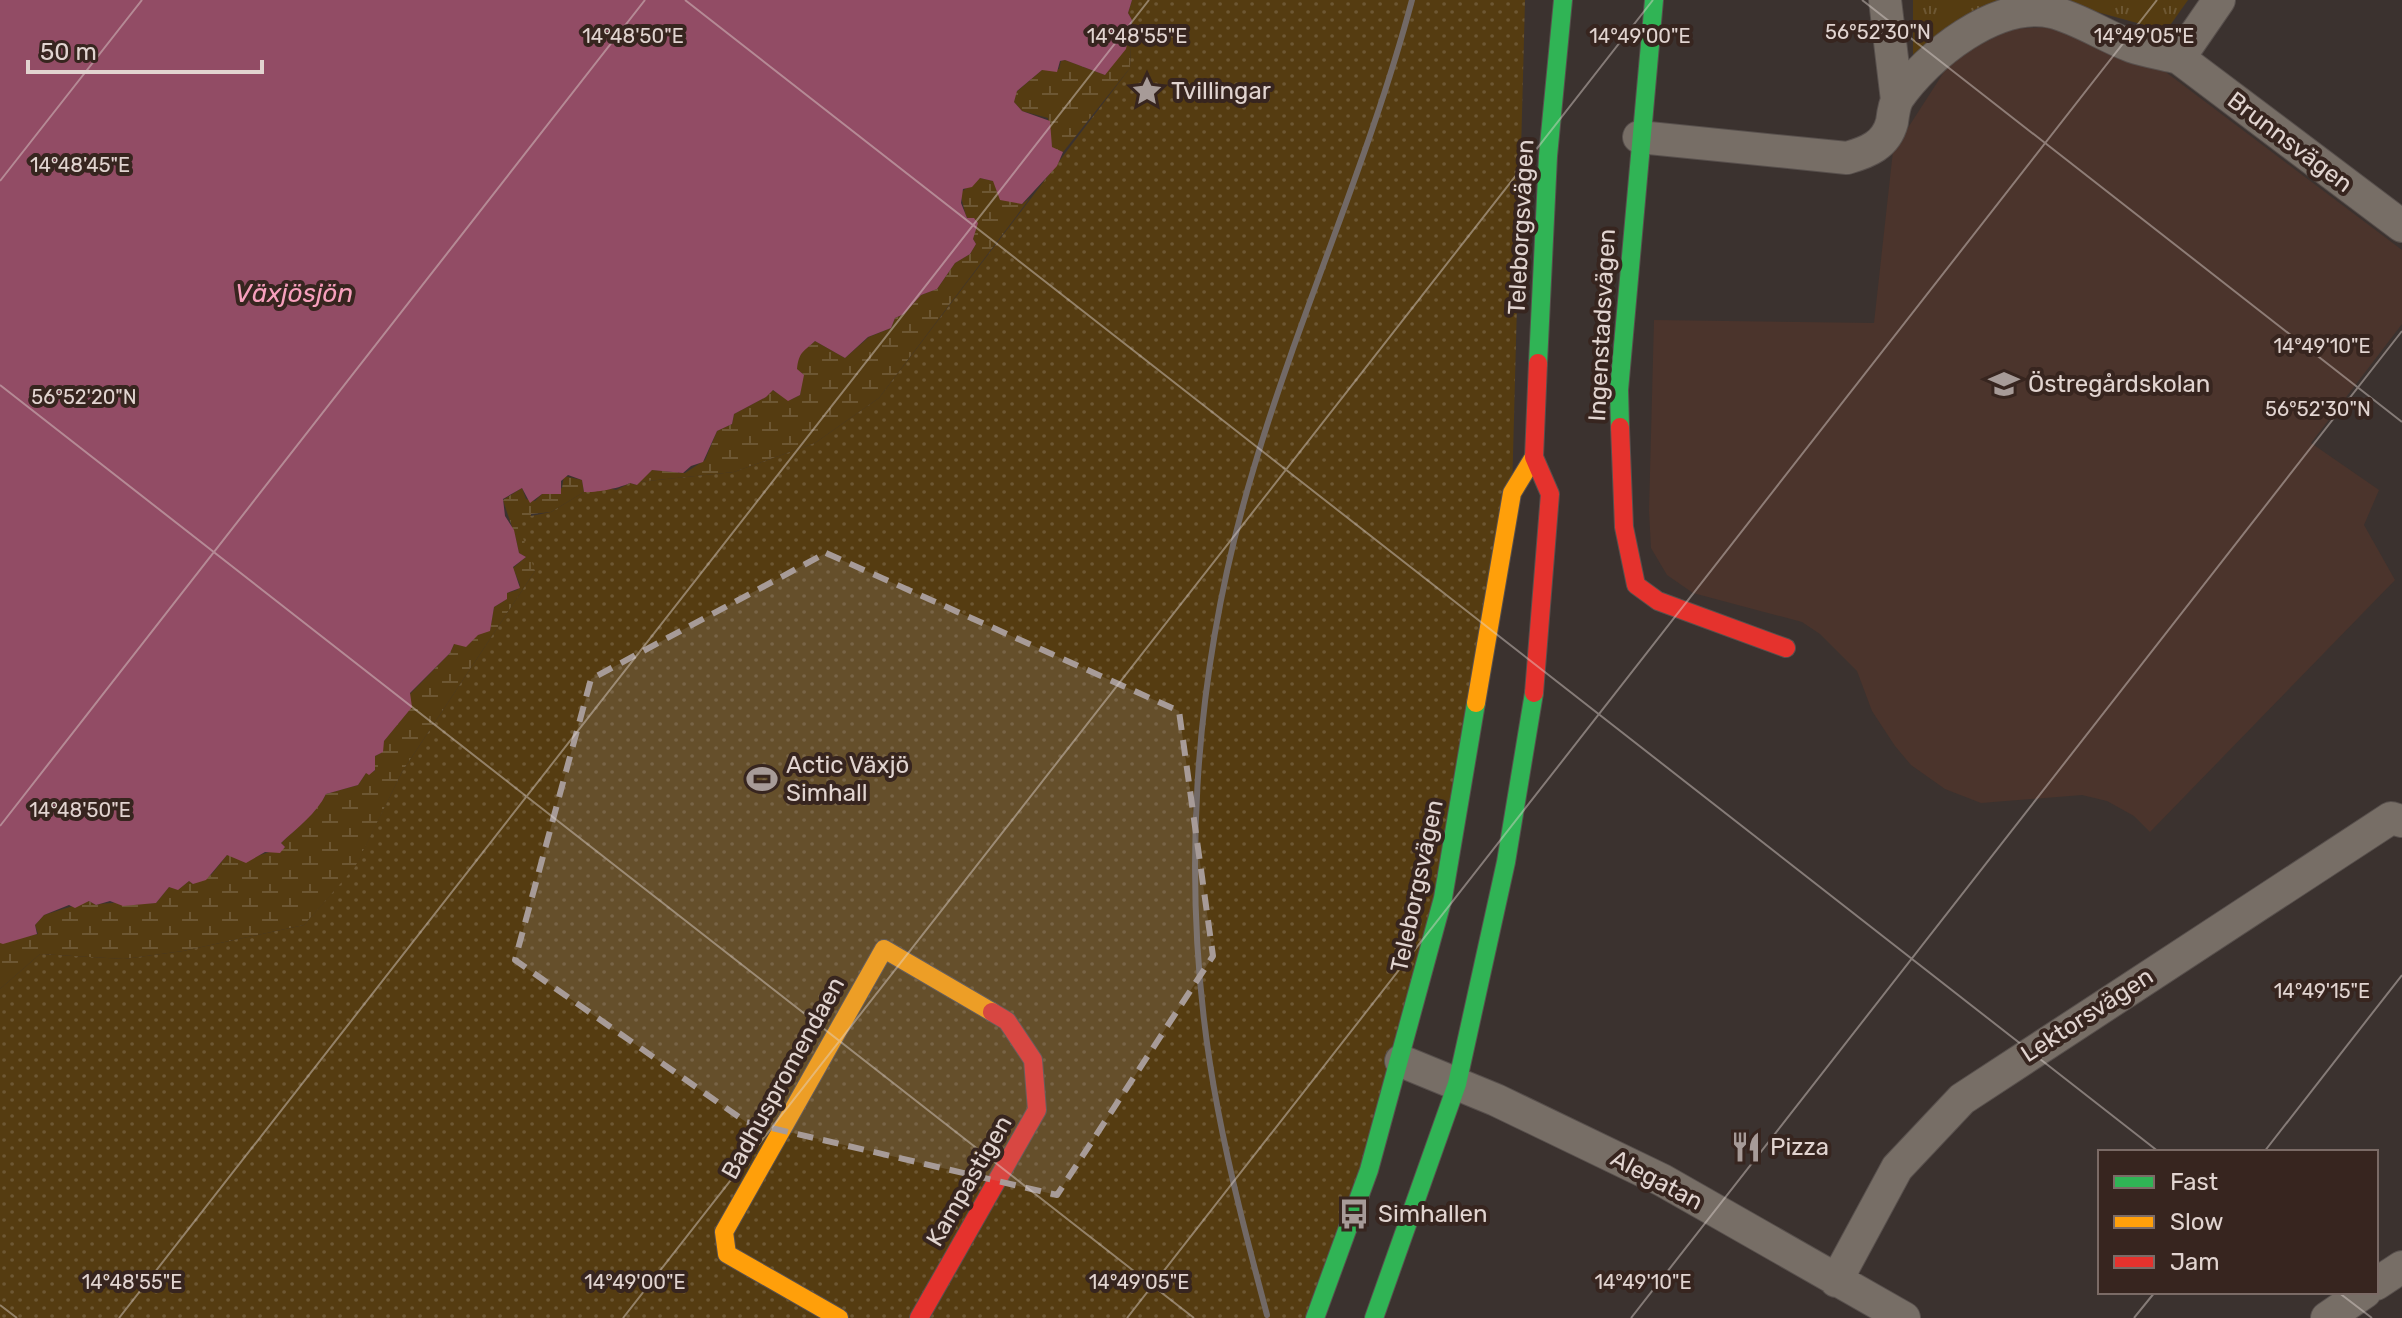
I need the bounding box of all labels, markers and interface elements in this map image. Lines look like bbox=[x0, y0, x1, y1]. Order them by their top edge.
text: 56°52'30"N bbox=[1825, 20, 1931, 44]
scale bar bbox=[28, 24, 262, 74]
text: 14°48'50"E bbox=[582, 24, 684, 48]
text: 14°48'55"E bbox=[1087, 24, 1187, 48]
text: 14°49'00"E bbox=[1589, 24, 1691, 48]
text: 14°49'05"E bbox=[2094, 24, 2194, 48]
text: 50 m bbox=[40, 38, 97, 66]
place icon: Tvillingar bbox=[1130, 74, 1164, 108]
place label: Tvillingar bbox=[1171, 77, 1271, 105]
street label: Brunnsvägen bbox=[2222, 86, 2358, 198]
street label: Teleborgsvägen bbox=[1502, 139, 1540, 315]
text: 14°48'45"E bbox=[30, 153, 130, 177]
street label: Ingenstadsvägen bbox=[1583, 228, 1621, 422]
water label: Växjösjön bbox=[235, 278, 353, 309]
text: 14°49'10"E bbox=[2273, 334, 2371, 358]
school or university icon: Östregårdskolan bbox=[1987, 367, 2021, 401]
place label: Östregårdskolan bbox=[2028, 370, 2210, 398]
text: 56°52'20"N bbox=[31, 385, 137, 409]
text: 56°52'30"N bbox=[2265, 397, 2371, 421]
place label: Actic Växjö Simhall bbox=[786, 751, 909, 807]
sports icon: Actic Växjö Simhall bbox=[745, 762, 779, 796]
street label: Teleborgsvägen bbox=[1385, 797, 1449, 975]
text: 14°48'50"E bbox=[29, 798, 131, 822]
street label: Lektorsvägen bbox=[2016, 962, 2158, 1068]
street label: Badhuspromendaen bbox=[716, 972, 850, 1184]
text: 14°49'15"E bbox=[2274, 979, 2370, 1003]
street label: Kampastigen bbox=[920, 1111, 1018, 1251]
restaurant icon: Pizza bbox=[1729, 1130, 1763, 1164]
place label: Pizza bbox=[1770, 1133, 1829, 1161]
street label: Alegatan bbox=[1606, 1144, 1708, 1216]
legend bbox=[2098, 1150, 2378, 1294]
text: Fast bbox=[2170, 1168, 2218, 1196]
bus stop icon: Simhallen bbox=[1337, 1197, 1371, 1231]
place label: Simhallen bbox=[1378, 1200, 1488, 1228]
text: Slow bbox=[2170, 1208, 2223, 1236]
text: Jam bbox=[2170, 1248, 2220, 1276]
text: 14°48'55"E bbox=[82, 1270, 182, 1294]
text: 14°49'00"E bbox=[584, 1270, 686, 1294]
text: 14°49'05"E bbox=[1089, 1270, 1189, 1294]
text: 14°49'10"E bbox=[1594, 1270, 1692, 1294]

